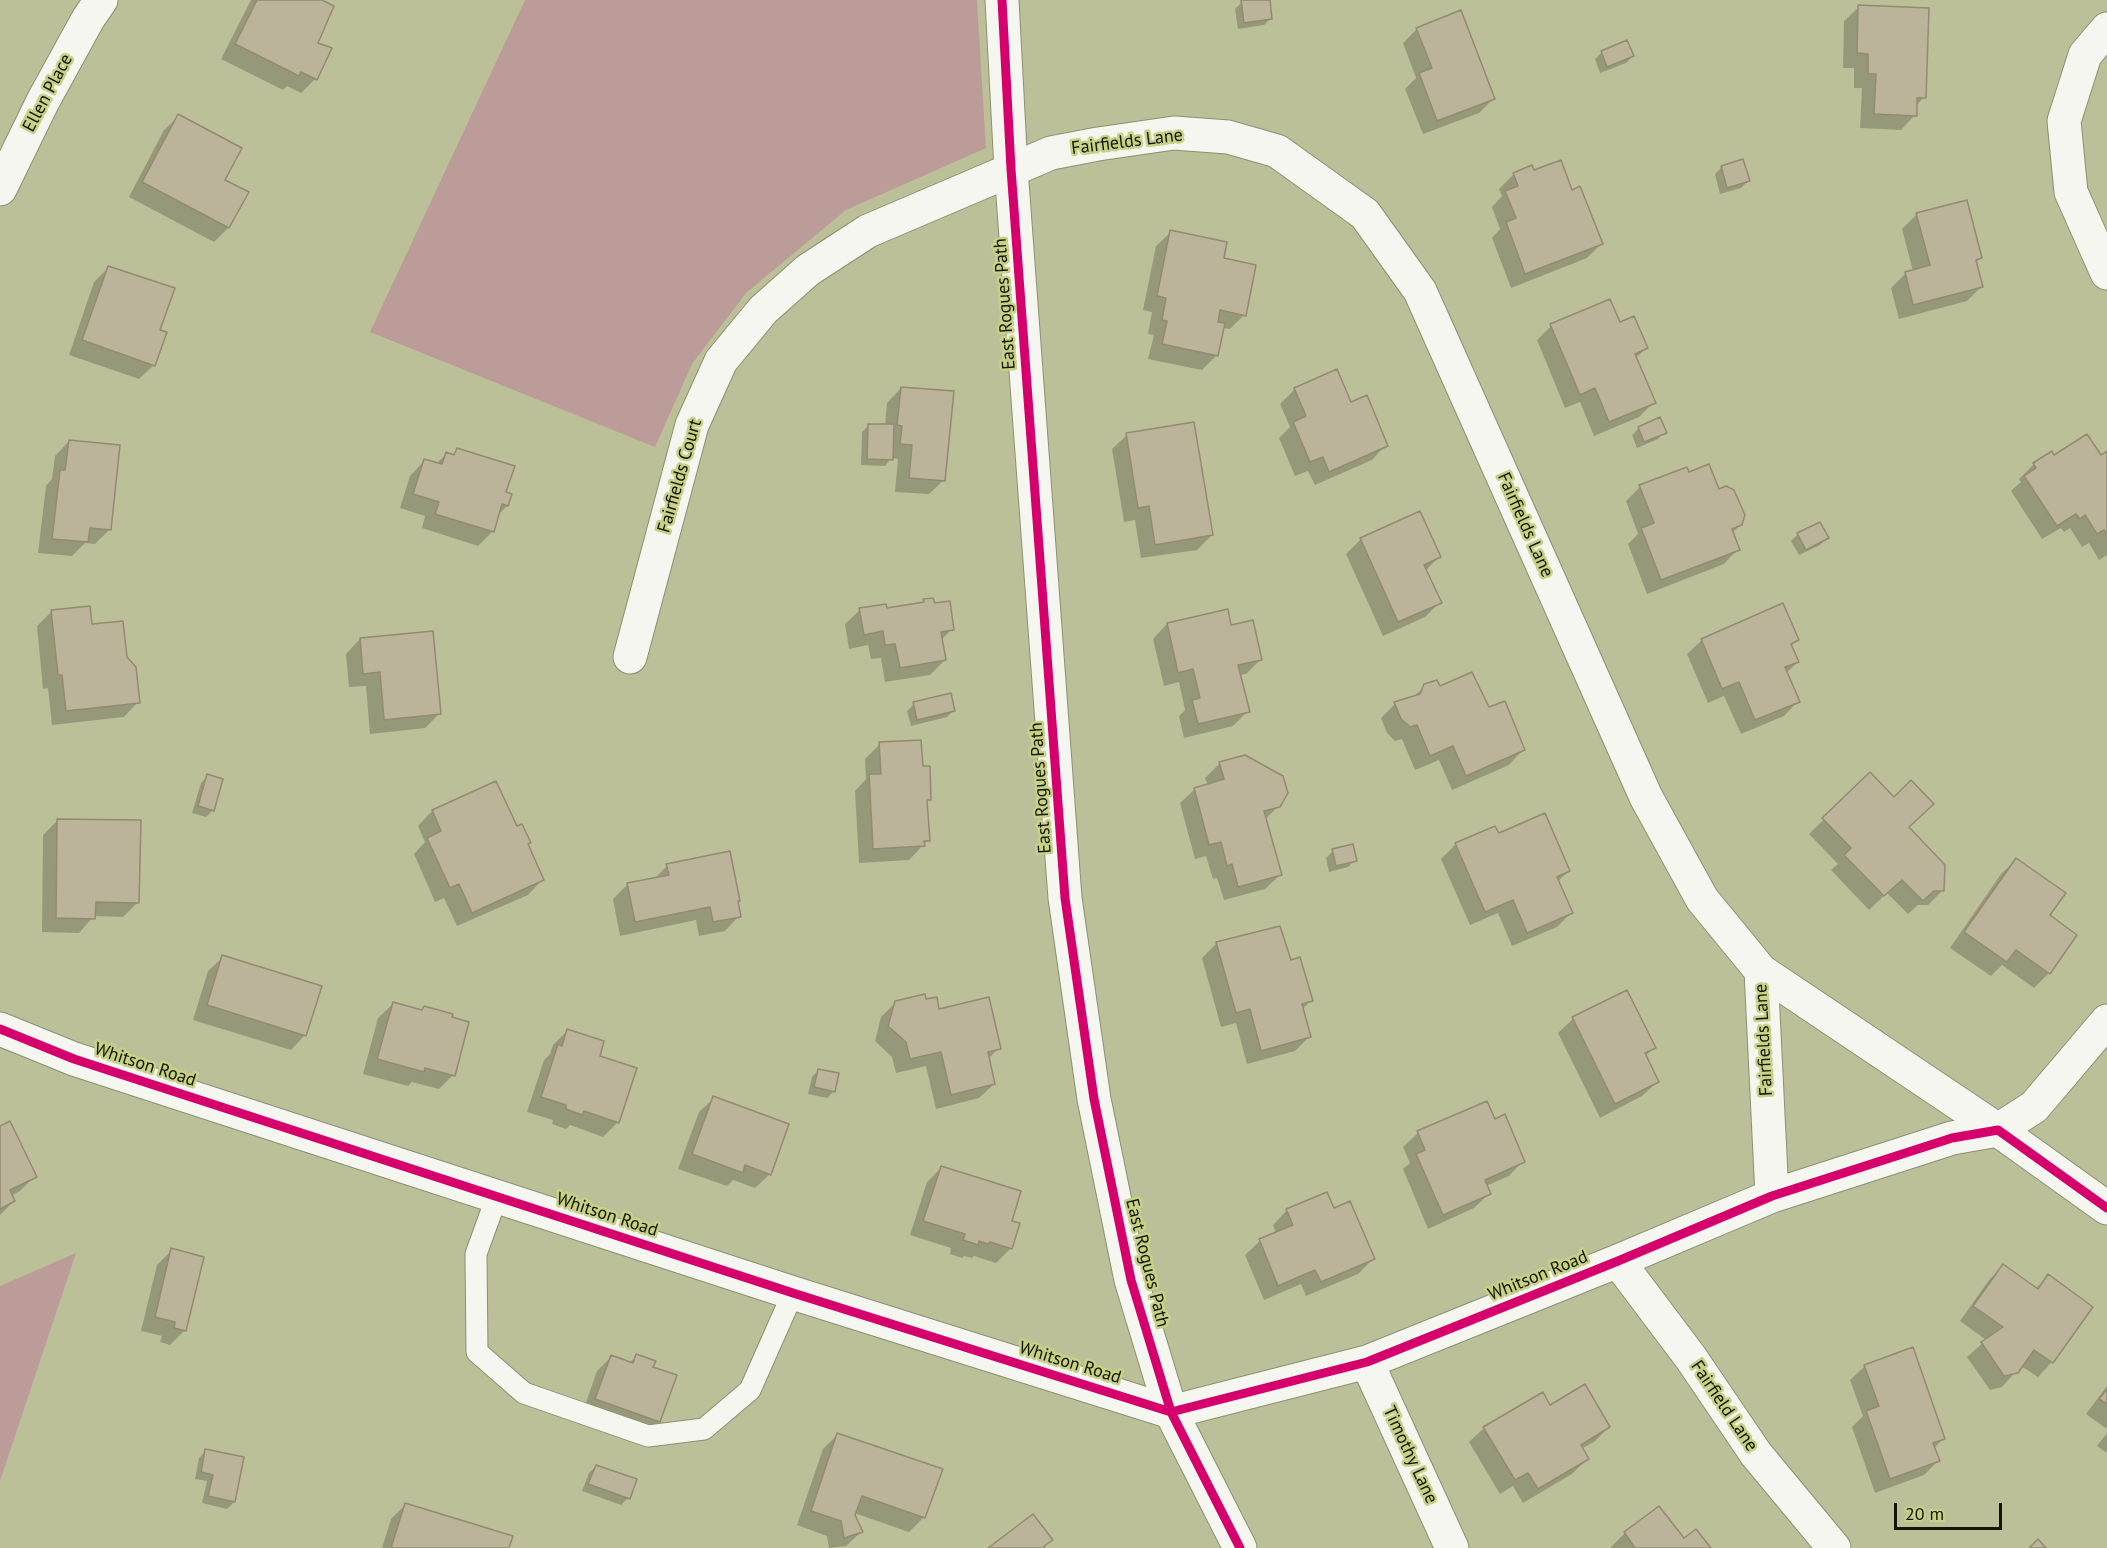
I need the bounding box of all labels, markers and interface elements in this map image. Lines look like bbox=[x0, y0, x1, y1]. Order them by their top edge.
street label: Ellen Place bbox=[18, 50, 78, 136]
street label: Fairfields Lane bbox=[1070, 124, 1184, 160]
street label: East Rogues Path bbox=[990, 238, 1020, 370]
street label: Fairfields Court bbox=[653, 417, 707, 535]
street label: Fairfields Lane bbox=[1492, 469, 1558, 581]
street label: East Rogues Path bbox=[1026, 722, 1056, 854]
street label: Fairfields Lane bbox=[1750, 983, 1778, 1097]
street label: Whitson Road bbox=[91, 1038, 199, 1092]
street label: Whitson Road bbox=[553, 1188, 661, 1242]
street label: East Rogues Path bbox=[1121, 1196, 1173, 1330]
street label: Whitson Road bbox=[1485, 1246, 1591, 1306]
street label: Whitson Road bbox=[1016, 1337, 1124, 1389]
street label: Fairfield Lane bbox=[1686, 1357, 1762, 1455]
street label: Timothy Lane bbox=[1378, 1403, 1442, 1507]
scale bar bbox=[1897, 1491, 2005, 1529]
text: 20 m bbox=[1905, 1502, 1944, 1525]

